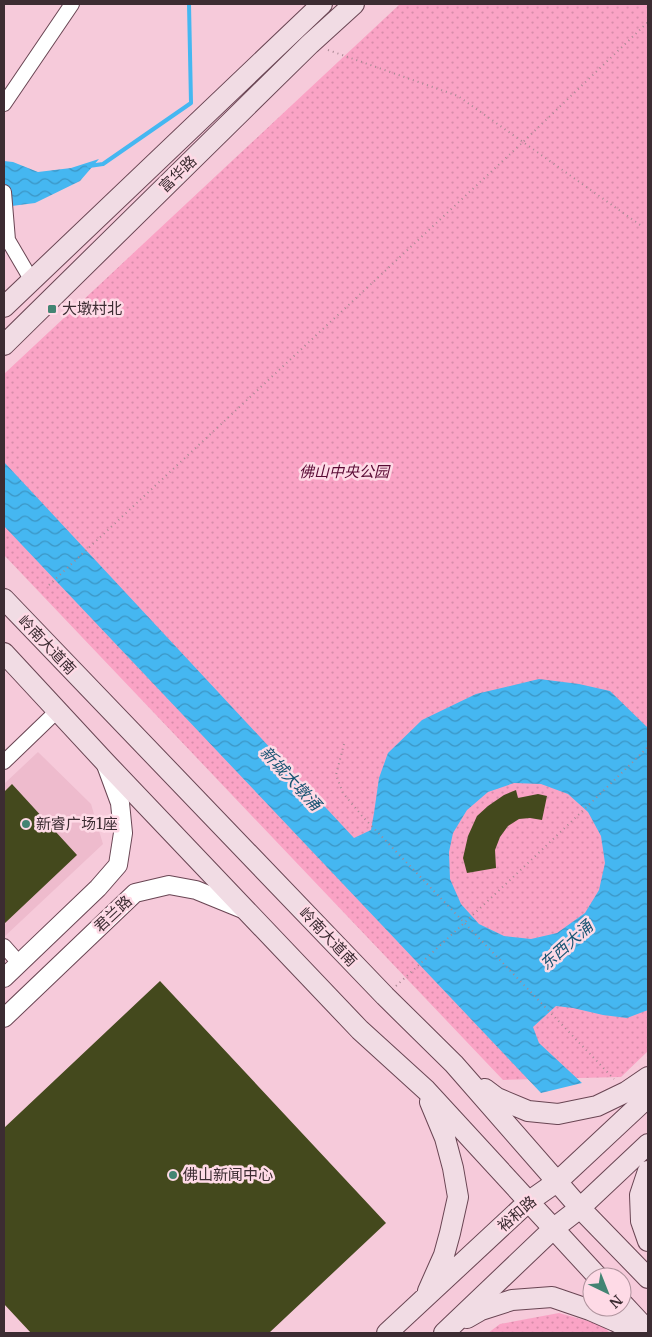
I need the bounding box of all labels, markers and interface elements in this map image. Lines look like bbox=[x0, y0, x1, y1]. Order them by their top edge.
street label: 富华路 bbox=[155, 151, 200, 196]
place label: 大墩村北 bbox=[62, 299, 122, 318]
marker: 大墩村北 bbox=[46, 303, 58, 315]
park label: 佛山中央公园 bbox=[299, 462, 391, 481]
street label: 岭南大道南 bbox=[14, 611, 80, 678]
water label: 新城大墩涌 bbox=[256, 742, 327, 816]
place label: 新睿广场1座 bbox=[36, 814, 118, 833]
marker: 新睿广场1座 bbox=[20, 818, 32, 830]
street label: 君兰路 bbox=[90, 891, 136, 936]
street label: 岭南大道南 bbox=[295, 903, 361, 970]
water label: 东西大涌 bbox=[536, 915, 598, 974]
place label: 佛山新闻中心 bbox=[183, 1165, 273, 1184]
marker: 佛山新闻中心 bbox=[167, 1169, 179, 1181]
street label: 裕和路 bbox=[493, 1192, 540, 1236]
north arrow bbox=[582, 1267, 632, 1317]
text: N bbox=[606, 1291, 626, 1312]

